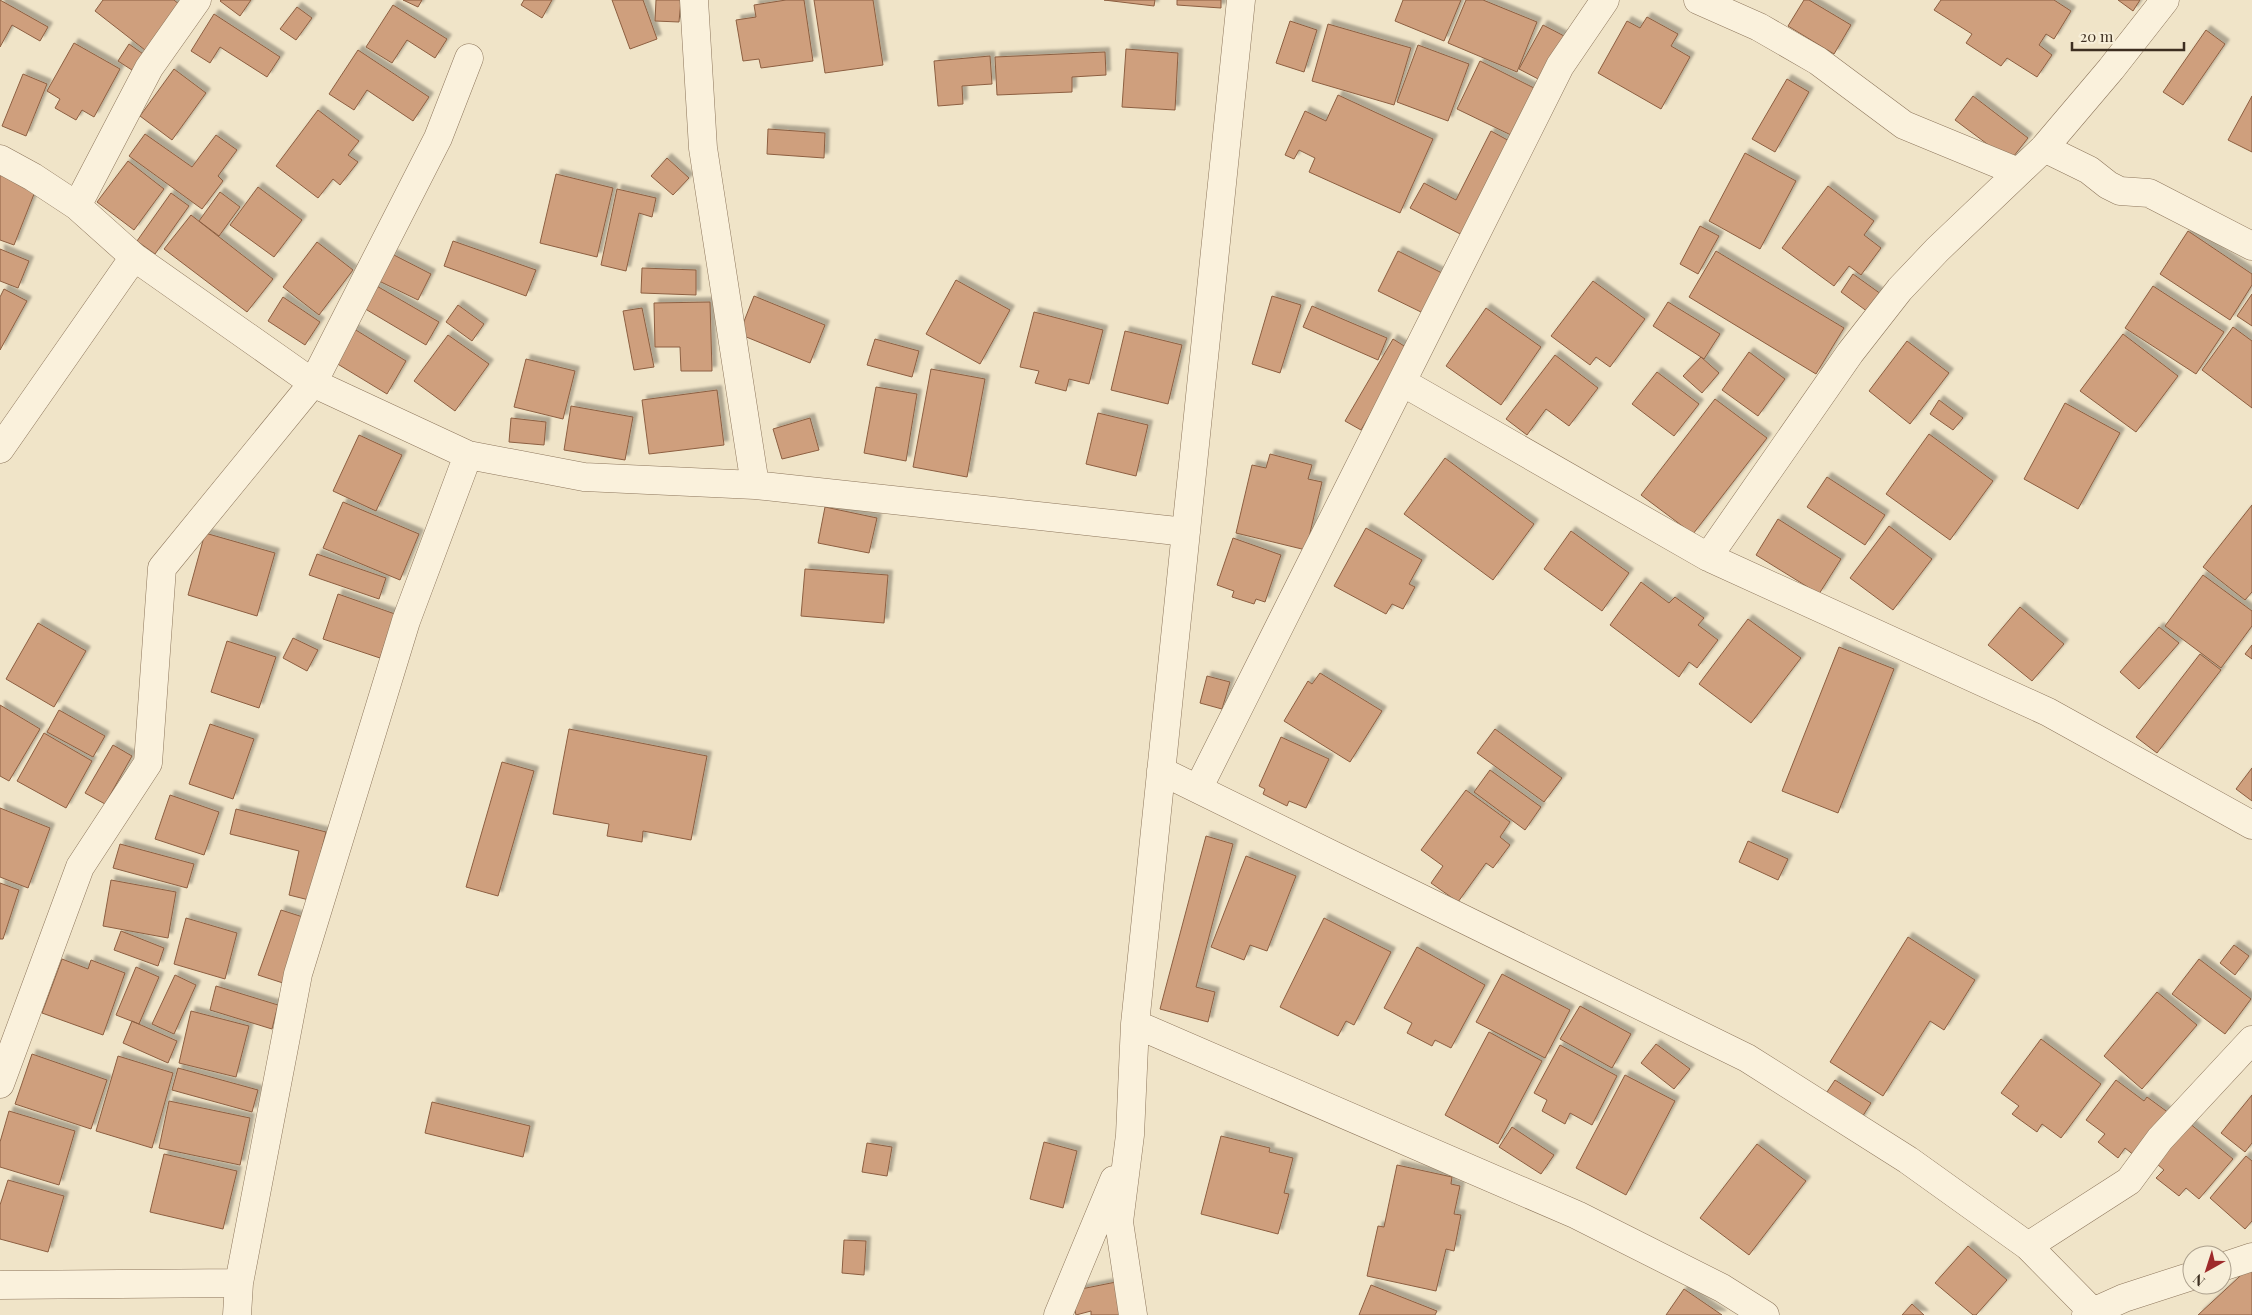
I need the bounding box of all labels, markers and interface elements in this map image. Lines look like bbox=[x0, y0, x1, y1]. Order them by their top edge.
scale bar bbox=[2072, 20, 2184, 52]
text: 20 m bbox=[2080, 26, 2114, 46]
north arrow bbox=[2182, 1245, 2232, 1295]
text: N bbox=[2189, 1270, 2208, 1291]

